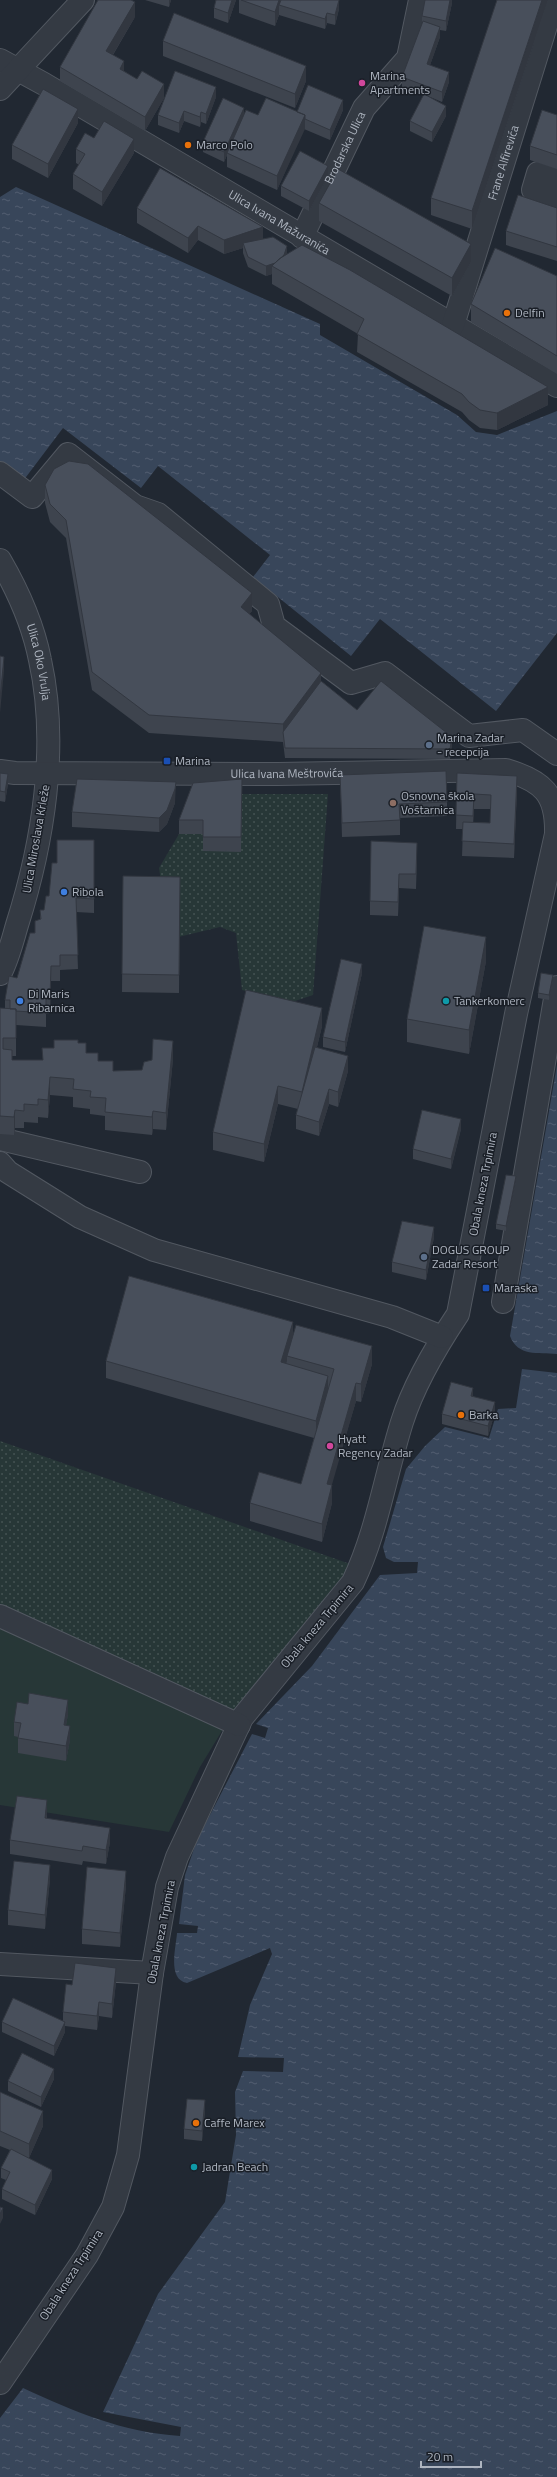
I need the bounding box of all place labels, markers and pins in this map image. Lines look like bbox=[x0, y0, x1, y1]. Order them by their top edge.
place label: Marina Apartments bbox=[370, 66, 431, 99]
marker: Marina Apartments bbox=[357, 78, 367, 88]
place label: Marco Polo bbox=[196, 135, 253, 154]
marker: Marco Polo bbox=[183, 140, 193, 150]
place label: Delfin bbox=[515, 303, 545, 322]
marker: Delfin bbox=[502, 308, 512, 318]
place label: Marina Zadar - recepcija bbox=[437, 728, 504, 761]
marker: Marina Zadar - recepcija bbox=[424, 740, 434, 750]
place label: Marina bbox=[175, 751, 210, 770]
marker: Marina bbox=[162, 756, 172, 766]
place label: Osnovna škola Voštarnica bbox=[401, 786, 474, 819]
marker: Osnovna škola Voštarnica bbox=[388, 798, 398, 808]
place label: Ribola bbox=[72, 882, 103, 901]
marker: Ribola bbox=[59, 887, 69, 897]
place label: Di Maris Ribarnica bbox=[28, 984, 75, 1017]
place label: Tankerkomerc bbox=[454, 991, 525, 1010]
marker: Di Maris Ribarnica bbox=[15, 996, 25, 1006]
marker: Tankerkomerc bbox=[441, 996, 451, 1006]
place label: DOGUS GROUP Zadar Resort bbox=[432, 1240, 509, 1273]
marker: DOGUS GROUP Zadar Resort bbox=[419, 1252, 429, 1262]
place label: Maraska bbox=[494, 1278, 538, 1297]
marker: Maraska bbox=[481, 1283, 491, 1293]
place label: Barka bbox=[469, 1405, 498, 1424]
marker: Barka bbox=[456, 1410, 466, 1420]
place label: Hyatt Regency Zadar bbox=[338, 1429, 413, 1462]
marker: Hyatt Regency Zadar bbox=[325, 1441, 335, 1451]
place label: Caffe Marex bbox=[204, 2113, 265, 2132]
marker: Caffe Marex bbox=[191, 2118, 201, 2128]
place label: Jadran Beach bbox=[202, 2157, 268, 2176]
marker: Jadran Beach bbox=[189, 2162, 199, 2172]

